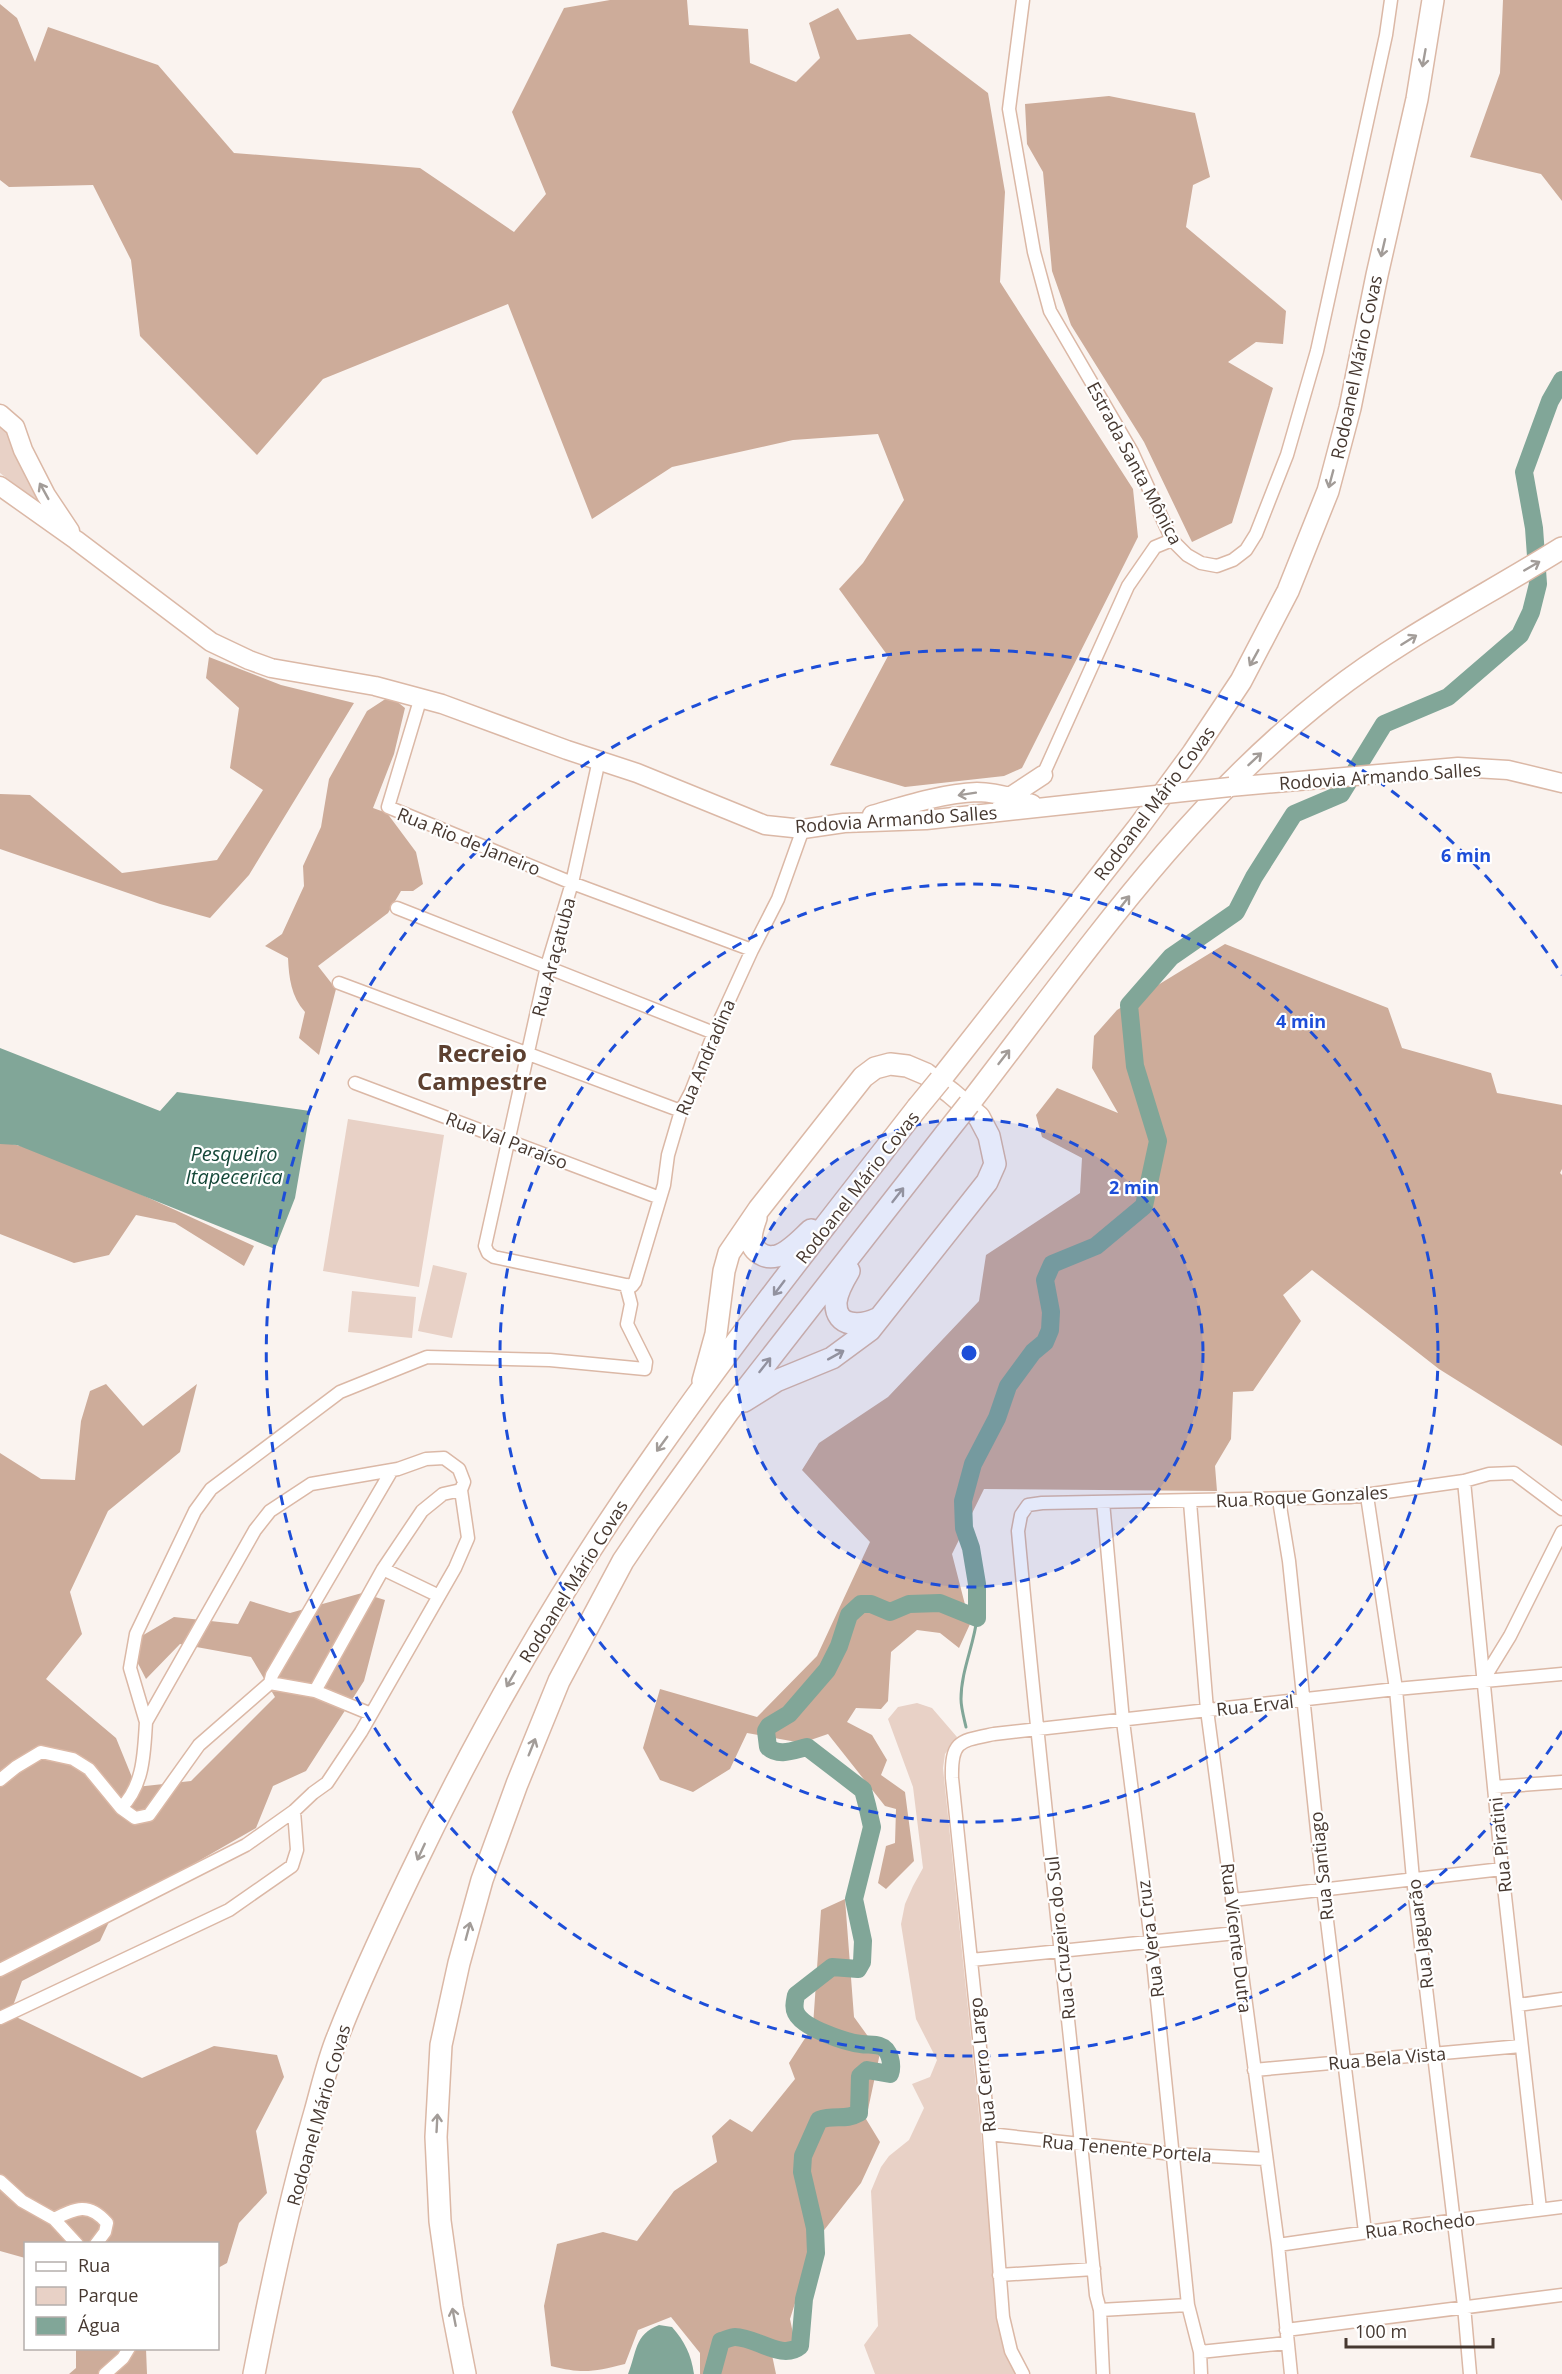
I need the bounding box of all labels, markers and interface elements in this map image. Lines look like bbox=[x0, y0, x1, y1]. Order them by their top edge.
one-way arrow bbox=[1419, 47, 1430, 67]
one-way arrow bbox=[1376, 239, 1388, 258]
street label: Rodoanel Mário Covas bbox=[1325, 273, 1387, 461]
street label: Estrada Santa Mônica bbox=[1082, 377, 1188, 549]
one-way arrow bbox=[1325, 470, 1336, 489]
one-way arrow bbox=[38, 483, 50, 500]
one-way arrow bbox=[1523, 560, 1540, 572]
one-way arrow bbox=[1400, 633, 1417, 646]
one-way arrow bbox=[1248, 649, 1260, 666]
street label: Rodoanel Mário Covas bbox=[1088, 721, 1220, 885]
one-way arrow bbox=[1247, 752, 1262, 766]
street label: Rodovia Armando Salles bbox=[1278, 757, 1482, 795]
one-way arrow bbox=[957, 788, 977, 799]
street label: Rodovia Armando Salles bbox=[794, 800, 998, 838]
street label: Rua Rio de Janeiro bbox=[394, 801, 544, 881]
text: 6 min bbox=[1441, 843, 1491, 867]
street label: Rua Araçatuba bbox=[526, 895, 580, 1019]
one-way arrow bbox=[1118, 896, 1130, 912]
street label: Rua Andradina bbox=[670, 995, 740, 1119]
text: 4 min bbox=[1276, 1009, 1326, 1033]
district label: Recreio Campestre bbox=[417, 1036, 547, 1097]
one-way arrow bbox=[998, 1050, 1011, 1066]
street label: Rua Val Paraíso bbox=[443, 1106, 571, 1174]
street label: Rodoanel Mário Covas bbox=[790, 1106, 924, 1268]
water label: Pesqueiro Itapecerica bbox=[185, 1140, 283, 1190]
text: 2 min bbox=[1109, 1175, 1159, 1199]
one-way arrow bbox=[891, 1187, 904, 1203]
one-way arrow bbox=[773, 1280, 786, 1296]
centre of rings bbox=[959, 1343, 979, 1363]
one-way arrow bbox=[827, 1349, 844, 1361]
one-way arrow bbox=[758, 1357, 771, 1373]
one-way arrow bbox=[656, 1436, 668, 1452]
street label: Rua Roque Gonzales bbox=[1215, 1480, 1389, 1512]
street label: Rodoanel Mário Covas bbox=[513, 1495, 633, 1667]
one-way arrow bbox=[505, 1670, 517, 1687]
street label: Rua Erval bbox=[1215, 1689, 1295, 1721]
one-way arrow bbox=[527, 1738, 538, 1757]
street label: Rua Piratini bbox=[1483, 1796, 1517, 1894]
street label: Rua Santiago bbox=[1303, 1810, 1339, 1922]
one-way arrow bbox=[415, 1842, 427, 1860]
street label: Rua Cruzeiro do Sul bbox=[1039, 1855, 1081, 2021]
street label: Rua Vicente Dutra bbox=[1216, 1862, 1258, 2014]
street label: Rua Jaguarão bbox=[1401, 1878, 1439, 1990]
street label: Rua Vera Cruz bbox=[1131, 1879, 1169, 1999]
one-way arrow bbox=[463, 1922, 474, 1941]
street label: Rua Cerro Largo bbox=[963, 1996, 1001, 2134]
street label: Rodoanel Mário Covas bbox=[281, 2022, 355, 2208]
street label: Rua Bela Vista bbox=[1327, 2041, 1447, 2075]
one-way arrow bbox=[431, 2113, 442, 2133]
street label: Rua Tenente Portela bbox=[1041, 2129, 1213, 2167]
street label: Rua Rochedo bbox=[1364, 2206, 1476, 2244]
legend bbox=[24, 2242, 219, 2350]
text: Rua bbox=[78, 2253, 110, 2277]
text: Parque bbox=[78, 2283, 138, 2307]
one-way arrow bbox=[448, 2307, 459, 2327]
scale bar bbox=[1346, 2311, 1493, 2349]
text: Água bbox=[78, 2313, 120, 2337]
text: 100 m bbox=[1355, 2319, 1407, 2343]

